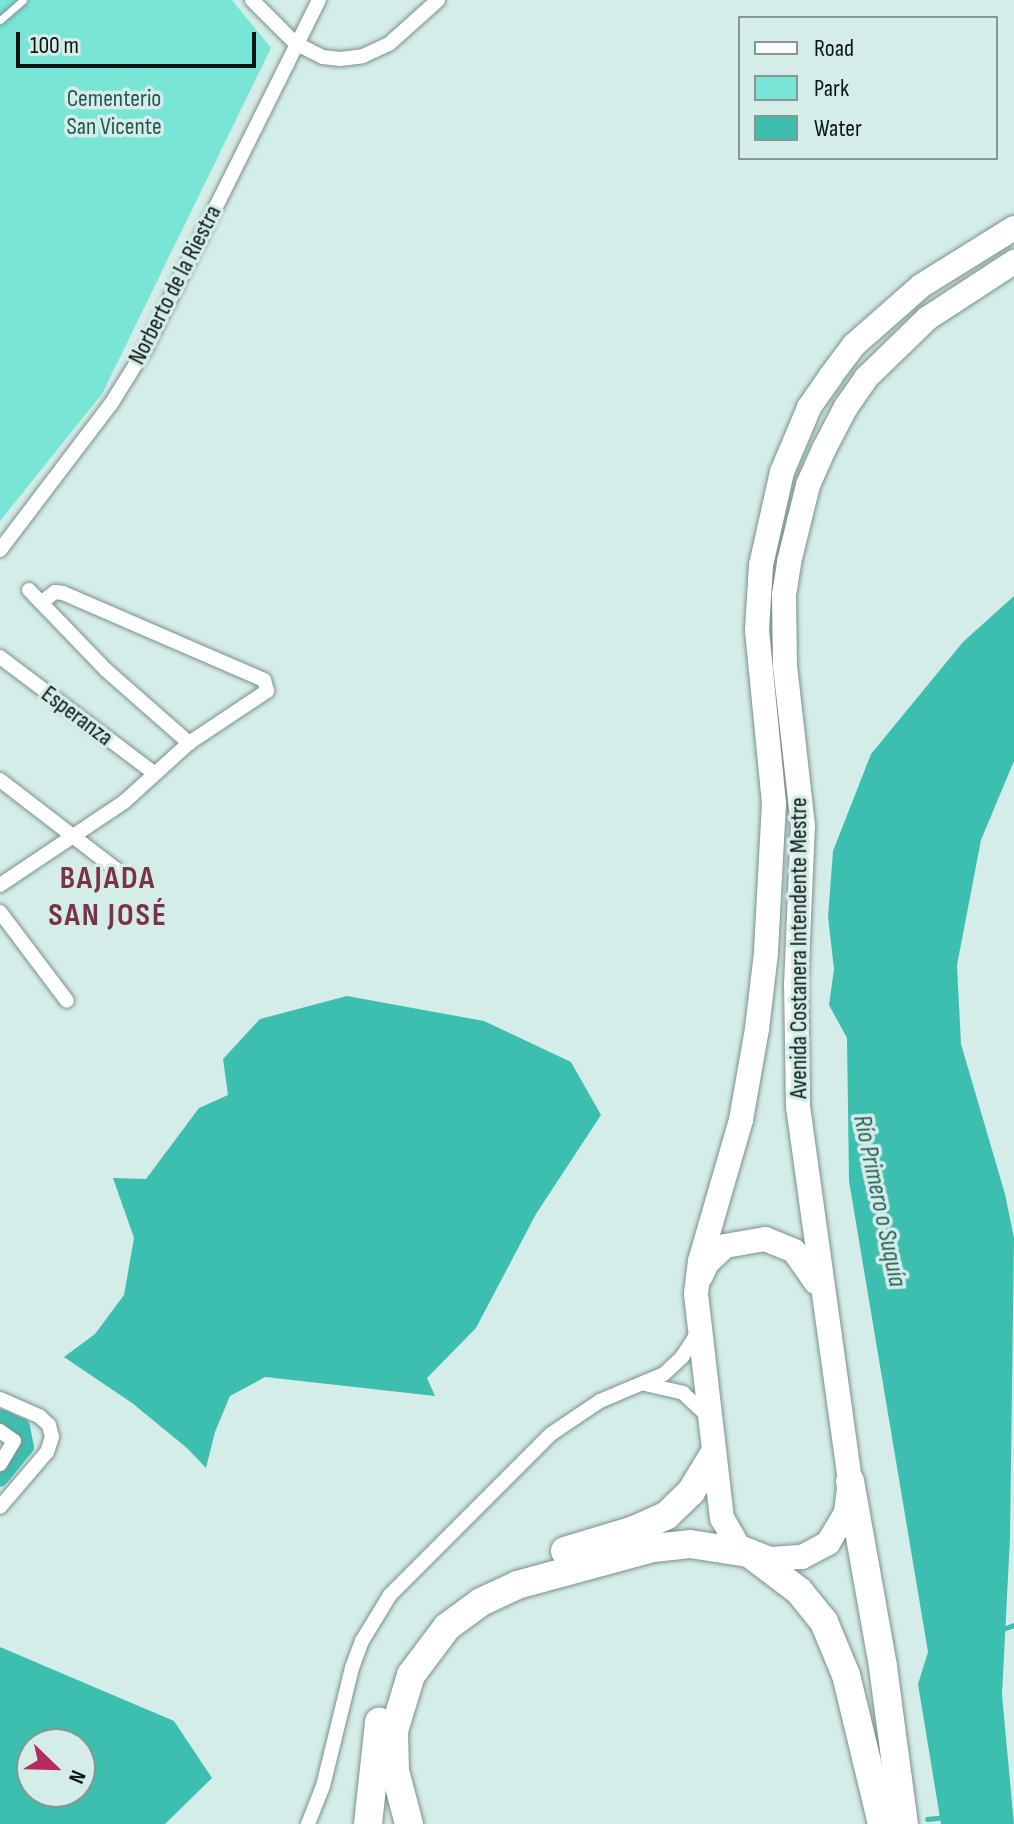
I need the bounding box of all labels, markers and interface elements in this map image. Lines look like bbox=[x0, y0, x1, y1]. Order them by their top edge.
scale bar bbox=[20, 16, 260, 66]
legend bbox=[738, 16, 998, 160]
text: 100 m bbox=[30, 31, 79, 60]
text: Road bbox=[814, 34, 854, 63]
text: Park bbox=[814, 74, 849, 103]
park label: Cementerio San Vicente bbox=[66, 85, 162, 141]
text: Water bbox=[814, 114, 862, 143]
street label: Norberto de la Riestra bbox=[123, 201, 227, 369]
street label: Esperanza bbox=[36, 680, 118, 752]
street label: Avenida Costanera Intendente Mestre bbox=[785, 797, 813, 1099]
district label: BAJADA SAN JOSÉ bbox=[48, 861, 168, 936]
water label: Río Primero o Suquía bbox=[846, 1112, 912, 1290]
north arrow bbox=[16, 1728, 96, 1808]
text: N bbox=[62, 1766, 91, 1787]

